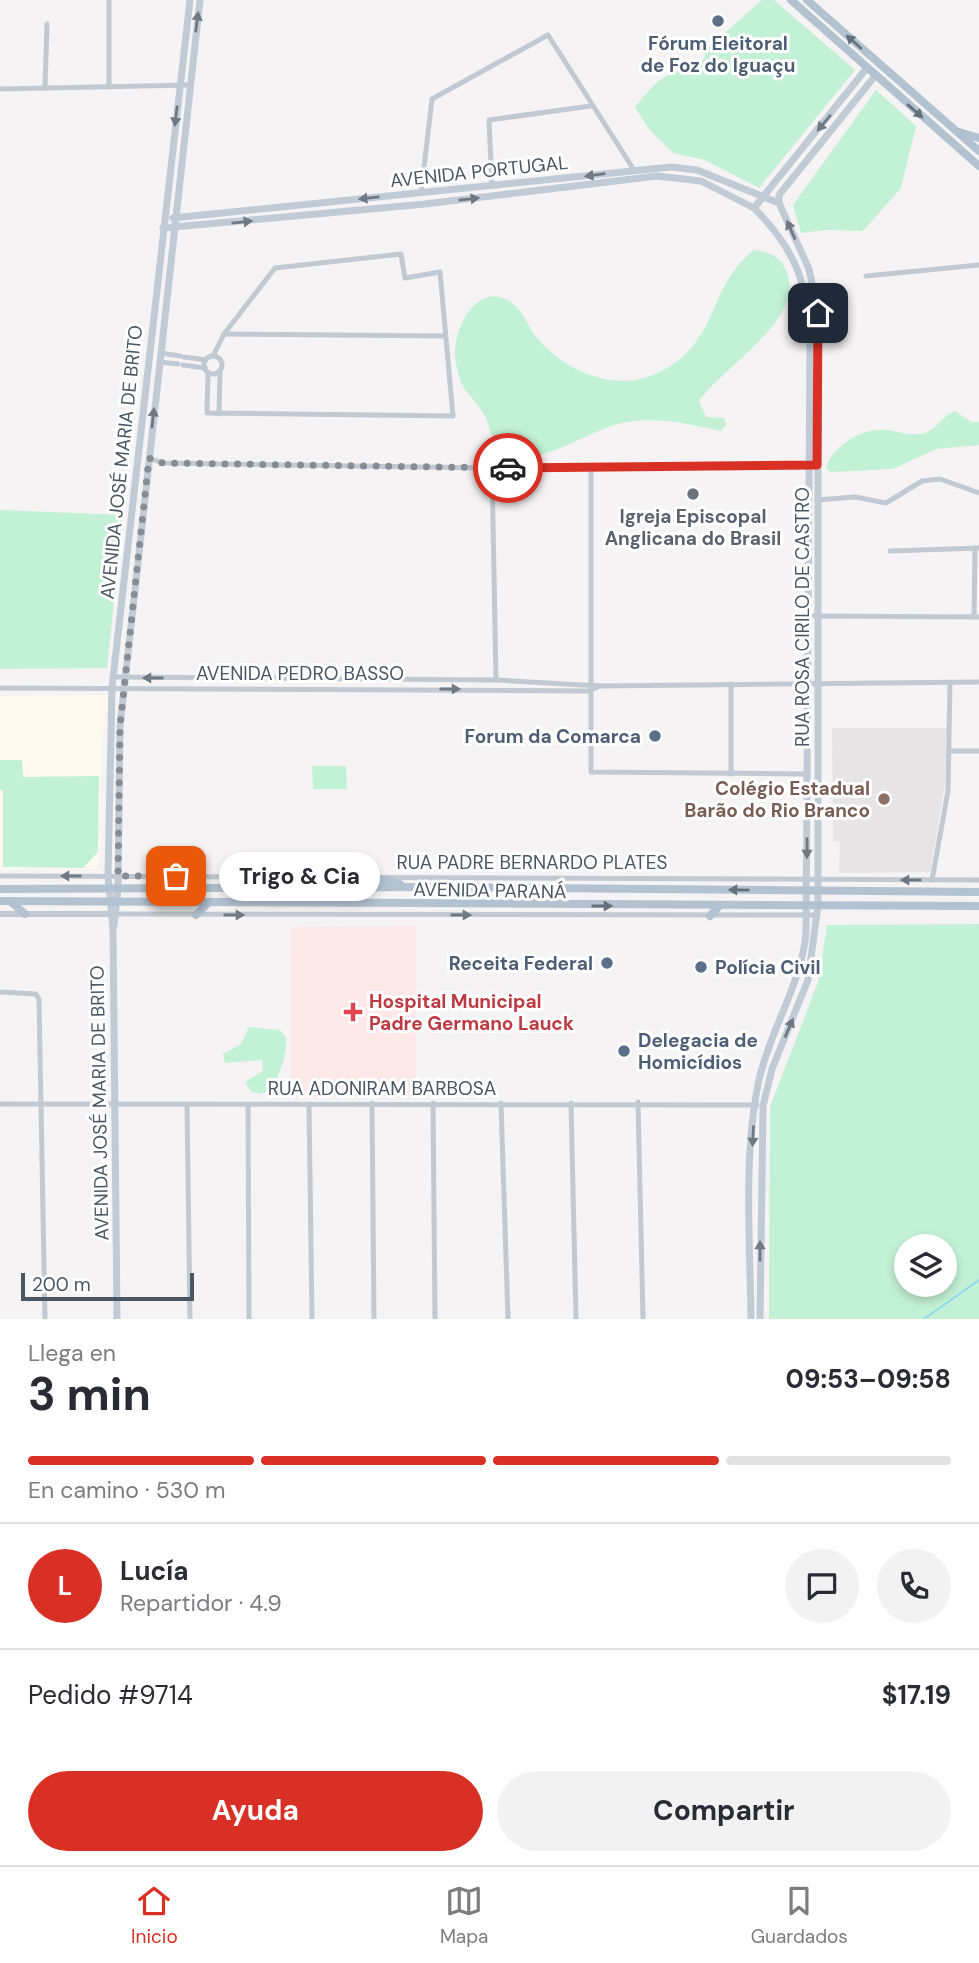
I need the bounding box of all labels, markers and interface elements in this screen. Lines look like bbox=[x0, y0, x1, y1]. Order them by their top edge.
one-way arrow bbox=[192, 11, 203, 33]
marker: Fórum Eleitoral de Foz do Iguaçu bbox=[710, 13, 726, 29]
place label: Fórum Eleitoral de Foz do Iguaçu bbox=[641, 31, 795, 78]
one-way arrow bbox=[845, 34, 863, 50]
one-way arrow bbox=[906, 103, 923, 118]
one-way arrow bbox=[170, 106, 181, 128]
one-way arrow bbox=[816, 113, 831, 131]
street label: AVENIDA PORTUGAL bbox=[389, 150, 569, 193]
one-way arrow bbox=[584, 169, 606, 180]
one-way arrow bbox=[358, 193, 380, 204]
one-way arrow bbox=[458, 193, 480, 204]
one-way arrow bbox=[232, 217, 254, 228]
one-way arrow bbox=[785, 220, 797, 240]
pin bbox=[788, 283, 848, 343]
icon: home bbox=[799, 294, 837, 332]
street label: AVENIDA JOSÉ MARIA DE BRITO bbox=[95, 324, 148, 600]
one-way arrow bbox=[148, 407, 159, 429]
courier bbox=[473, 433, 543, 503]
icon: car bbox=[489, 449, 527, 487]
marker: Igreja Episcopal Anglicana do Brasil bbox=[685, 486, 701, 502]
street label: RUA ROSA CIRILO DE CASTRO bbox=[790, 487, 815, 747]
place label: Igreja Episcopal Anglicana do Brasil bbox=[605, 504, 781, 551]
street label: AVENIDA PEDRO BASSO bbox=[196, 661, 404, 686]
one-way arrow bbox=[141, 672, 163, 684]
one-way arrow bbox=[439, 683, 461, 695]
place label: Forum da Comarca bbox=[465, 724, 641, 749]
marker: Forum da Comarca bbox=[647, 728, 663, 744]
place label: Colégio Estadual Barão do Rio Branco bbox=[684, 776, 870, 823]
marker: Colégio Estadual Barão do Rio Branco bbox=[876, 791, 892, 807]
one-way arrow bbox=[801, 837, 813, 859]
pin bbox=[146, 846, 206, 906]
street label: RUA PADRE BERNARDO PLATES bbox=[397, 850, 667, 875]
callout: Trigo & Cia bbox=[218, 852, 379, 900]
icon: bag bbox=[157, 857, 195, 895]
text: Trigo & Cia bbox=[239, 861, 360, 891]
one-way arrow bbox=[60, 870, 82, 882]
one-way arrow bbox=[900, 874, 922, 886]
street label: AVENIDA PARANÁ bbox=[413, 877, 567, 904]
one-way arrow bbox=[728, 884, 750, 896]
one-way arrow bbox=[592, 900, 614, 912]
one-way arrow bbox=[223, 909, 245, 921]
one-way arrow bbox=[450, 909, 472, 921]
place label: Receita Federal bbox=[449, 951, 593, 976]
marker: Receita Federal bbox=[599, 955, 615, 971]
place label: Polícia Civil bbox=[715, 955, 821, 980]
marker: Polícia Civil bbox=[693, 959, 709, 975]
street label: AVENIDA JOSÉ MARIA DE BRITO bbox=[85, 965, 114, 1241]
place label: Hospital Municipal Padre Germano Lauck bbox=[369, 989, 574, 1036]
marker: Hospital Municipal Padre Germano Lauck bbox=[343, 1002, 363, 1022]
one-way arrow bbox=[784, 1017, 795, 1038]
place label: Delegacia de Homicídios bbox=[638, 1028, 758, 1075]
marker: Delegacia de Homicídios bbox=[616, 1043, 632, 1059]
street label: RUA ADONIRAM BARBOSA bbox=[268, 1076, 497, 1101]
one-way arrow bbox=[747, 1126, 758, 1148]
map controls bbox=[894, 1234, 957, 1297]
button: layers bbox=[894, 1234, 957, 1297]
one-way arrow bbox=[754, 1240, 766, 1262]
scale bar bbox=[21, 1270, 194, 1302]
text: 200 m bbox=[32, 1272, 91, 1297]
text: Llega en bbox=[28, 1338, 116, 1368]
text: 09:53–09:58 bbox=[786, 1362, 951, 1396]
text: 3 min bbox=[28, 1364, 151, 1424]
text: En camino · 530 m bbox=[28, 1475, 226, 1505]
button: chat bbox=[785, 1549, 859, 1623]
button: phone bbox=[877, 1549, 951, 1623]
text: Lucía bbox=[120, 1554, 188, 1588]
text: L bbox=[58, 1569, 72, 1603]
text: Repartidor · 4.9 bbox=[120, 1588, 282, 1618]
text: Pedido #9714 bbox=[28, 1678, 193, 1712]
text: $17.19 bbox=[882, 1678, 951, 1712]
button: Ayuda bbox=[28, 1771, 483, 1851]
button: Compartir bbox=[497, 1771, 951, 1851]
tab: Inicio bbox=[131, 1882, 178, 1949]
tab: Mapa bbox=[440, 1882, 488, 1949]
tab: Guardados bbox=[751, 1882, 848, 1949]

